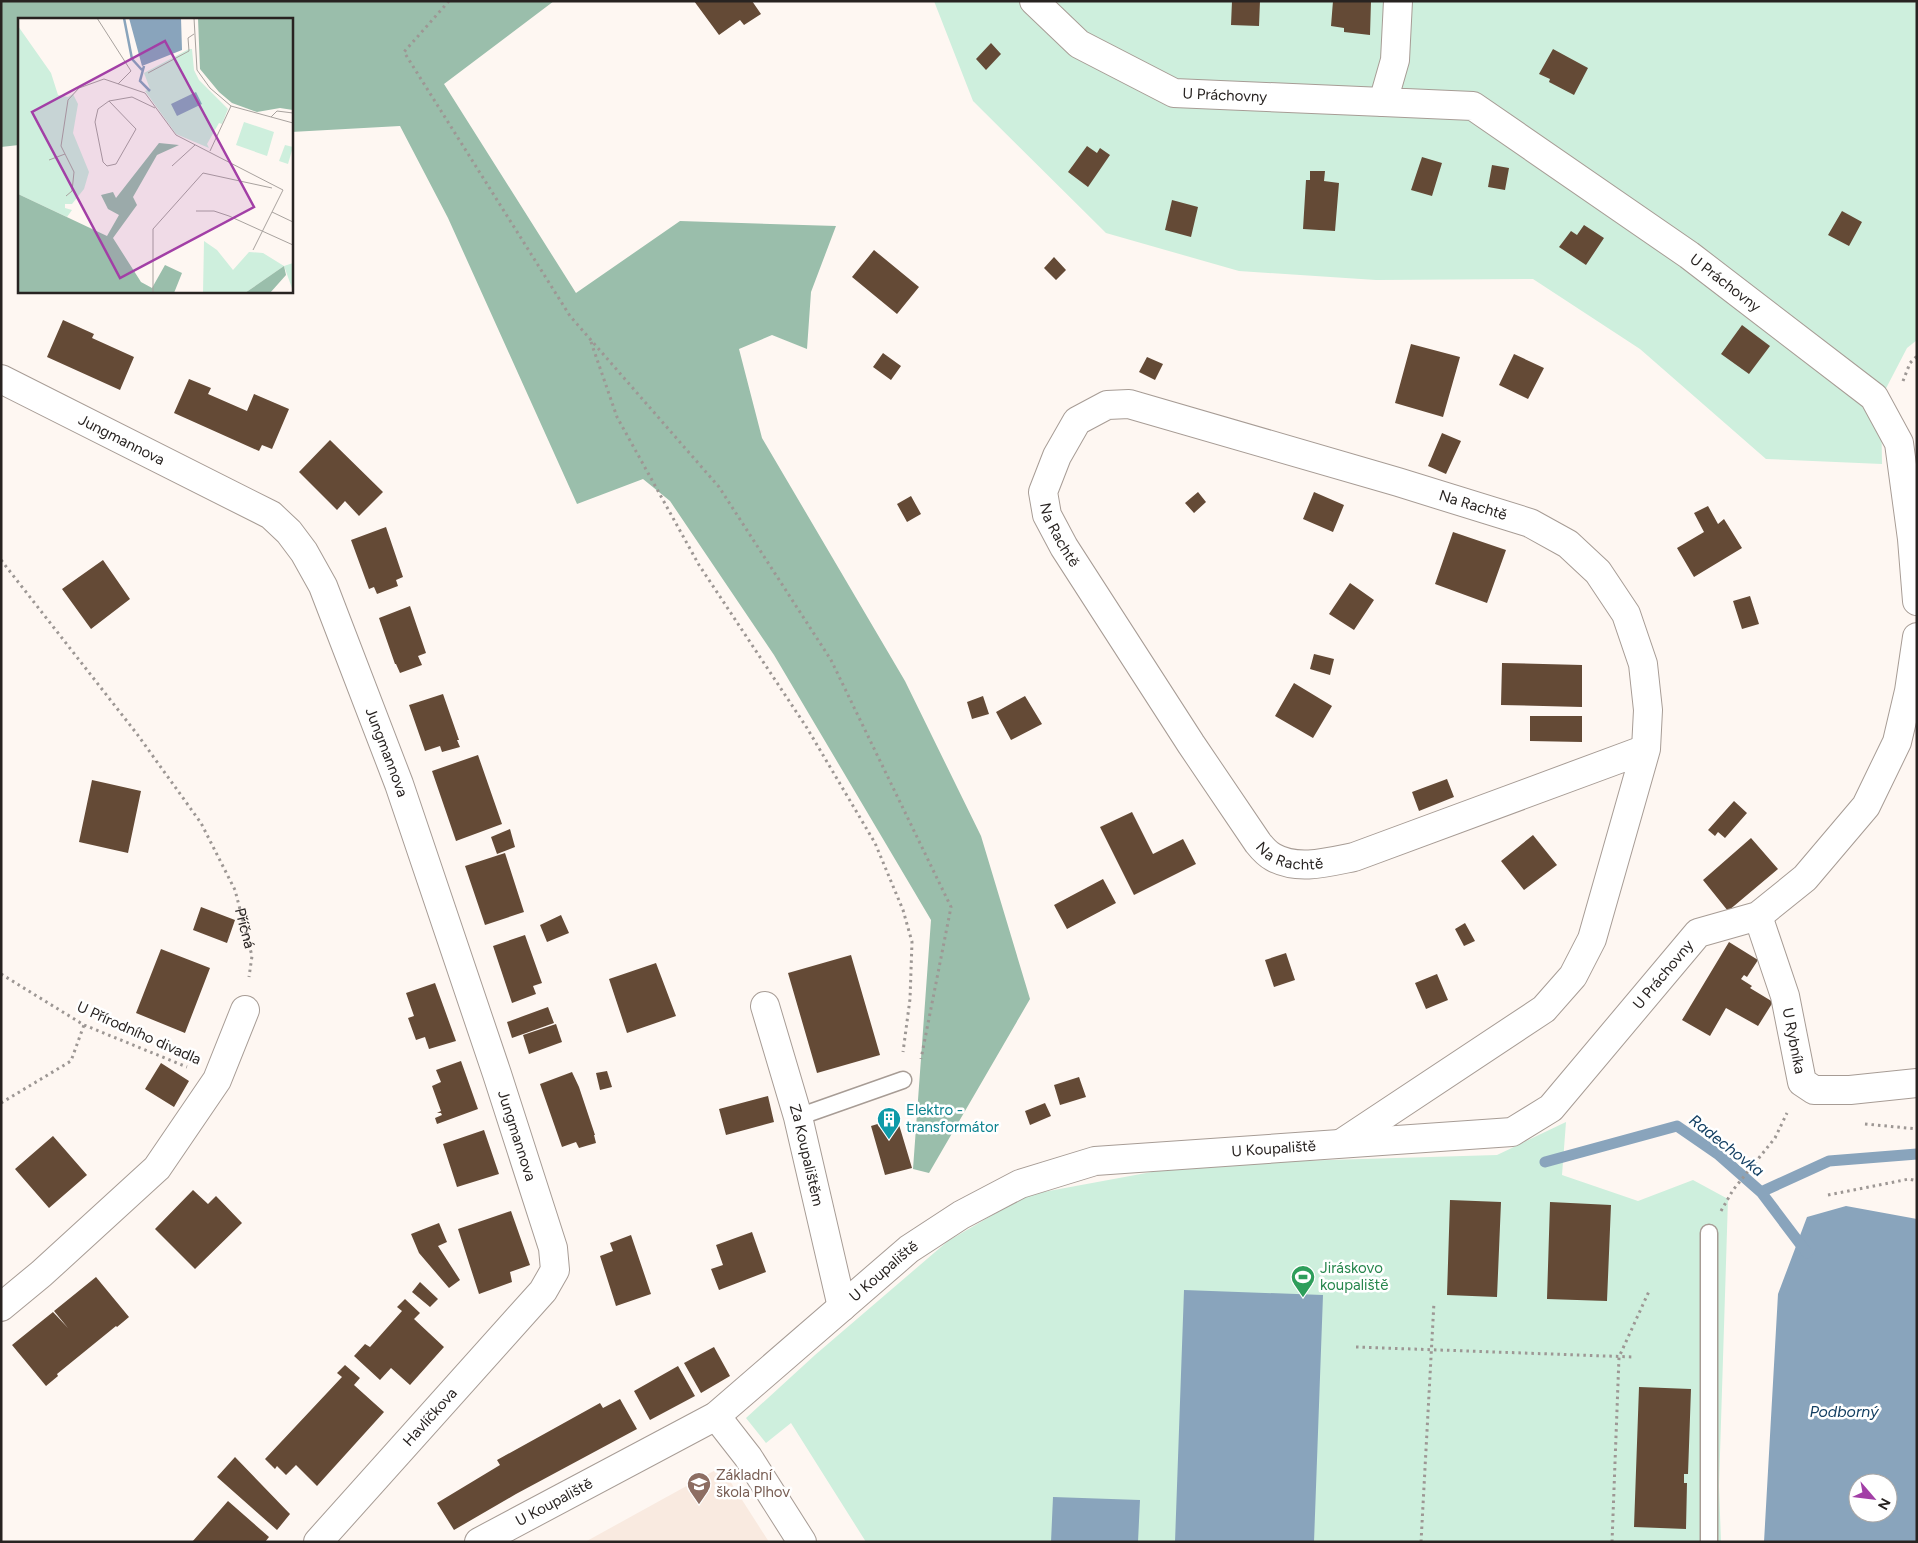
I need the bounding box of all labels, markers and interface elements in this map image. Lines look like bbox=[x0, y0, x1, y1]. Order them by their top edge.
inset map bbox=[18, 18, 292, 292]
street label: U Práchovny bbox=[1182, 84, 1268, 106]
street label: U Práchovny bbox=[1686, 250, 1764, 316]
street label: Jungmannova bbox=[75, 410, 168, 469]
street label: Na Rachtě bbox=[1437, 486, 1509, 524]
street label: Na Rachtě bbox=[1036, 501, 1083, 570]
street label: Jungmannova bbox=[361, 705, 412, 799]
street label: Na Rachtě bbox=[1252, 838, 1324, 874]
street label: Příčná bbox=[231, 906, 259, 950]
street label: U Práchovny bbox=[1629, 936, 1697, 1013]
street label: U Přírodního divadla bbox=[74, 998, 204, 1068]
street label: U Rybníka bbox=[1779, 1006, 1809, 1075]
street label: Jungmannova bbox=[494, 1088, 540, 1183]
place label: Elektro - transformátor bbox=[906, 1101, 999, 1136]
street label: Za Koupalištěm bbox=[786, 1102, 827, 1208]
building icon: Elektro - transformátor bbox=[876, 1106, 902, 1140]
water label: Radechovka bbox=[1686, 1110, 1768, 1180]
street label: U Koupaliště bbox=[1231, 1137, 1317, 1160]
street label: U Koupaliště bbox=[846, 1237, 921, 1306]
place label: Jiráskovo koupaliště bbox=[1320, 1259, 1388, 1294]
sports icon: Jiráskovo koupaliště bbox=[1290, 1264, 1316, 1298]
street label: Havlíčkova bbox=[399, 1384, 461, 1450]
water label: Podborný bbox=[1809, 1402, 1879, 1421]
place label: Základní škola Plhov bbox=[716, 1466, 790, 1501]
school or university icon: Základní škola Plhov bbox=[686, 1471, 712, 1505]
north arrow bbox=[1848, 1473, 1898, 1523]
street label: U Koupaliště bbox=[512, 1474, 596, 1530]
text: N bbox=[1874, 1495, 1894, 1513]

